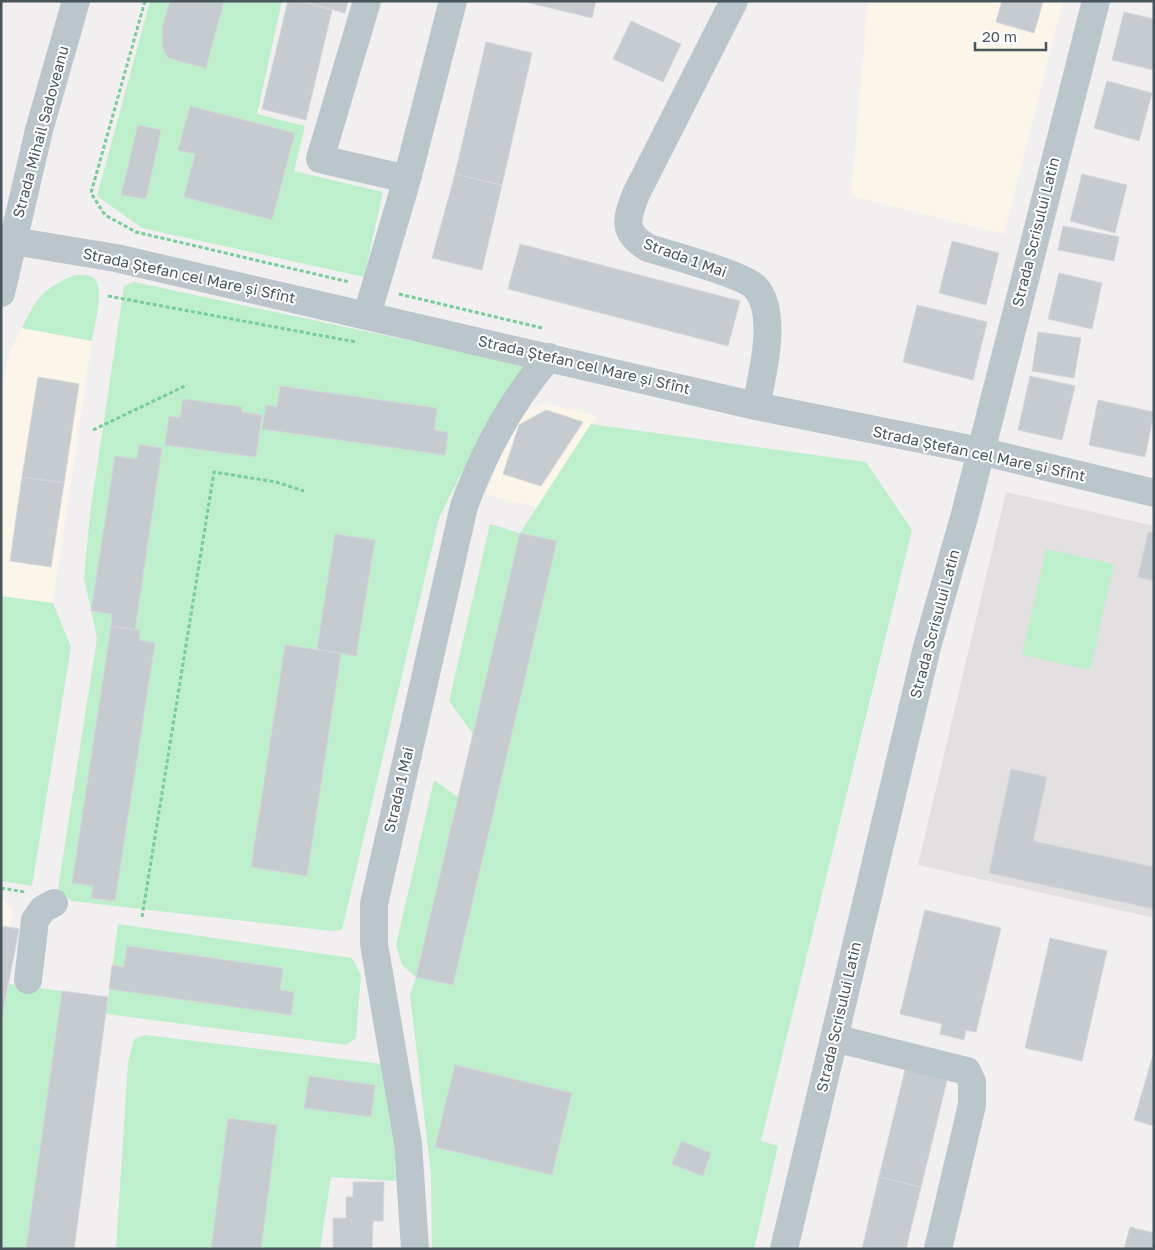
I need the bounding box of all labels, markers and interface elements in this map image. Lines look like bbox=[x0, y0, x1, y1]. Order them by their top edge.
scale bar bbox=[975, 20, 1046, 52]
text: 20 m bbox=[982, 27, 1017, 45]
street label: Strada Mihail Sadoveanu bbox=[8, 44, 72, 220]
street label: Strada Scrisului Latin bbox=[1008, 155, 1062, 308]
street label: Strada 1 Mai bbox=[641, 234, 729, 280]
street label: Strada Ștefan cel Mare și Sfînt bbox=[81, 244, 297, 306]
street label: Strada Ștefan cel Mare și Sfînt bbox=[477, 331, 692, 397]
street label: Strada Ștefan cel Mare și Sfînt bbox=[871, 422, 1087, 484]
street label: Strada Scrisului Latin bbox=[905, 547, 963, 700]
street label: Strada 1 Mai bbox=[379, 745, 417, 834]
street label: Strada Scrisului Latin bbox=[812, 940, 864, 1094]

